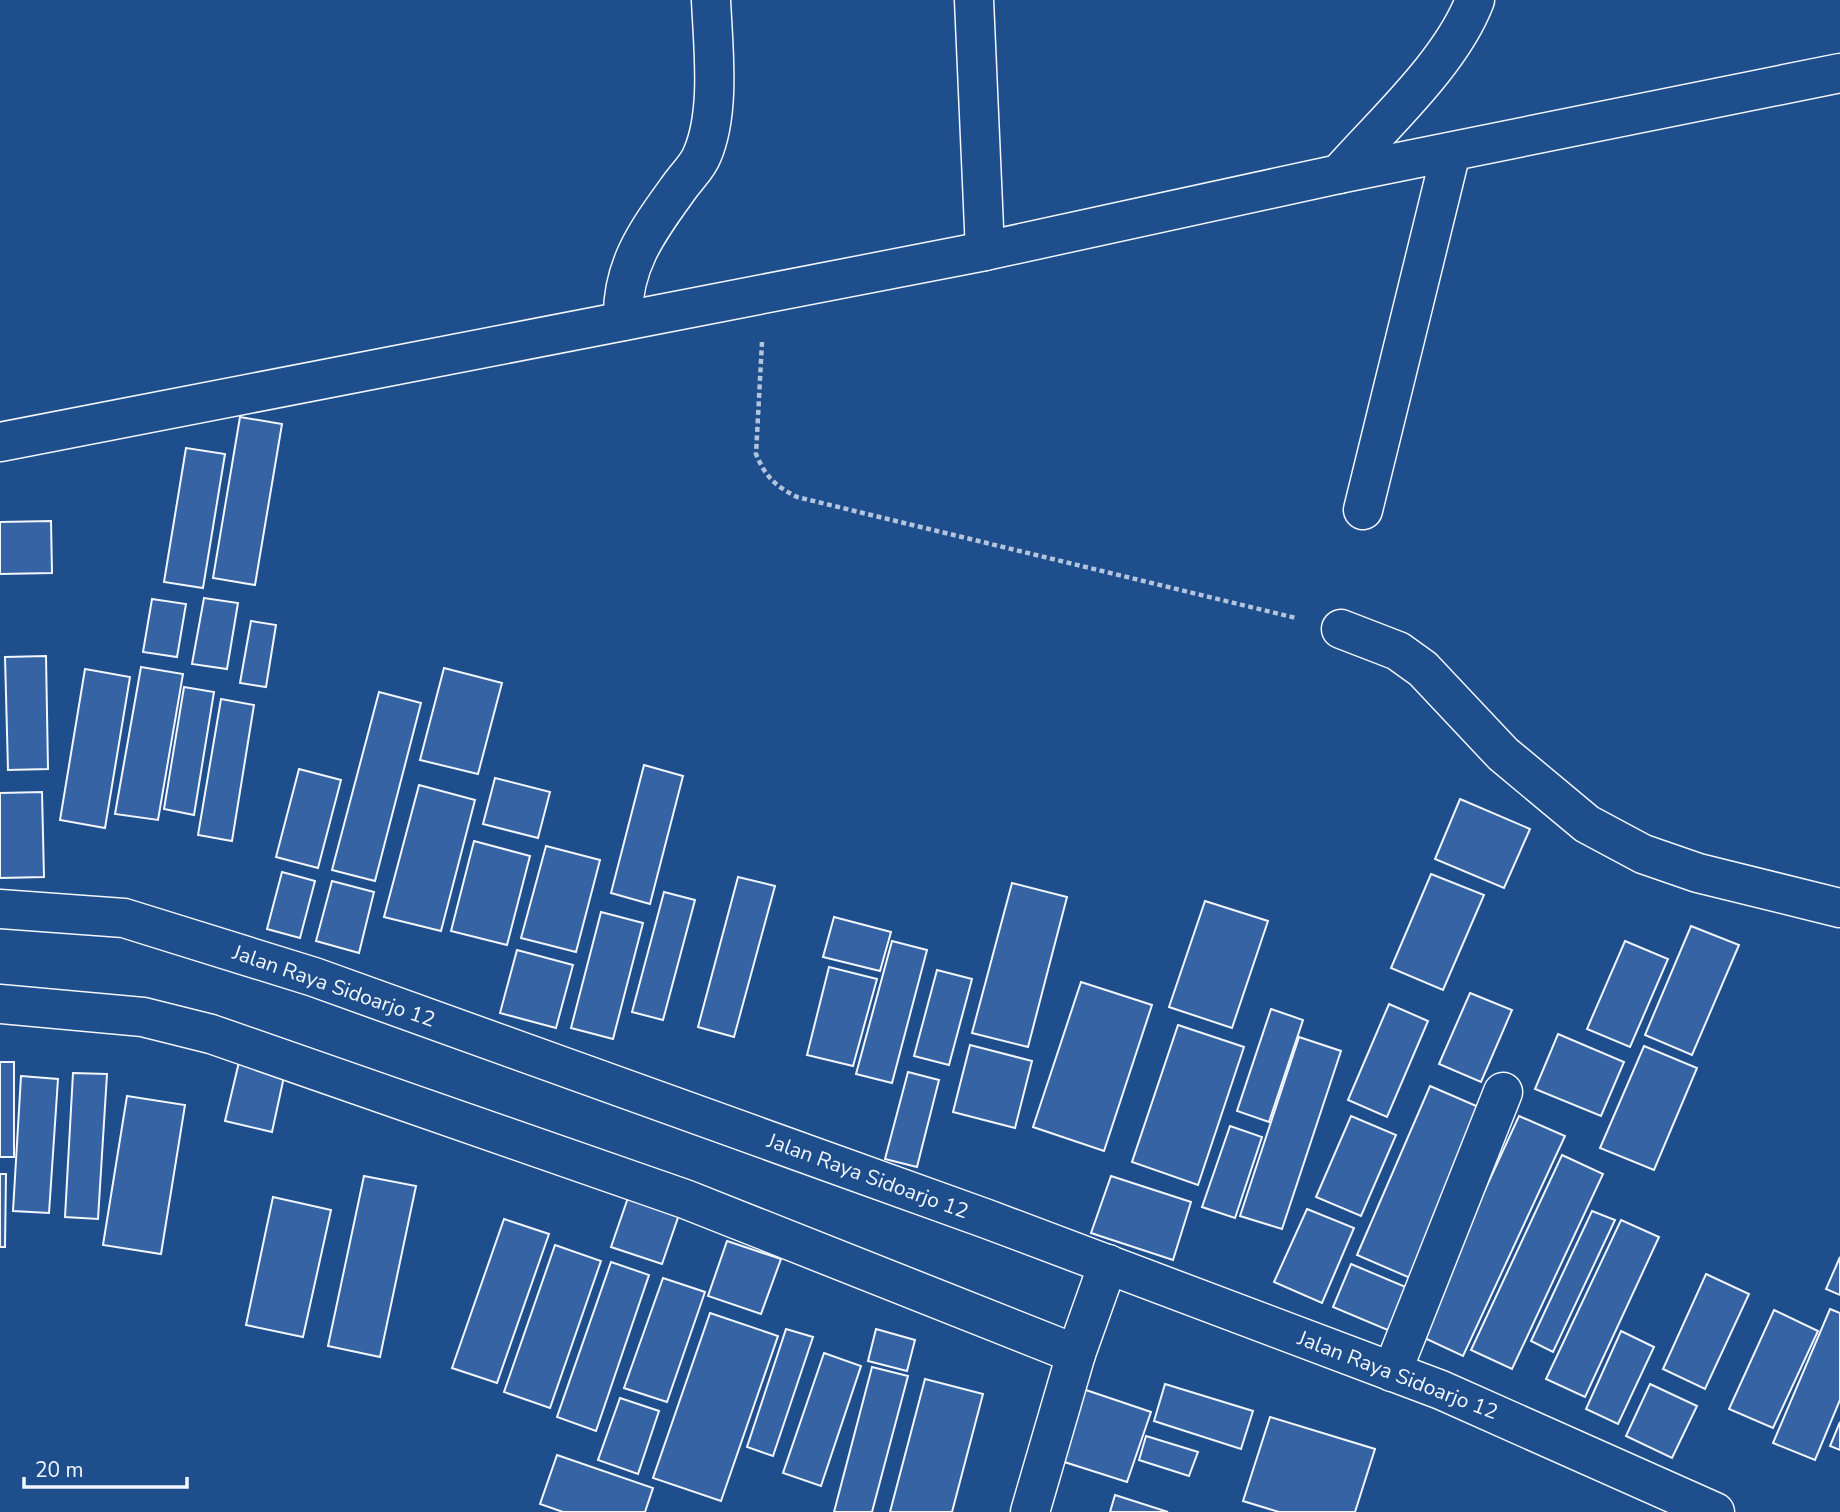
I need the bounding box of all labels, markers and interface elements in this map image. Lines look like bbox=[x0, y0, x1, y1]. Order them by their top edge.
street label: Jalan Raya Sidoarjo 12 bbox=[228, 938, 439, 1034]
street label: Jalan Raya Sidoarjo 12 bbox=[763, 1126, 973, 1225]
street label: Jalan Raya Sidoarjo 12 bbox=[1293, 1324, 1502, 1426]
scale bar bbox=[24, 1446, 187, 1490]
text: 20 m bbox=[35, 1456, 84, 1484]

